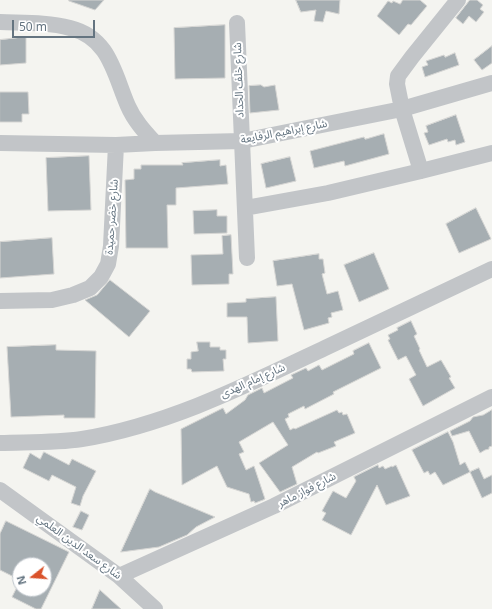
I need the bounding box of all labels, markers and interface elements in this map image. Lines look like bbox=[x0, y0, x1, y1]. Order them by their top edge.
scale bar bbox=[14, 12, 97, 38]
text: 50 m bbox=[19, 18, 47, 35]
street label: شارع خلف الحداد bbox=[231, 42, 247, 118]
street label: شارع إبراهيم الرفايعة bbox=[240, 117, 328, 147]
street label: شارع خضر حميدة bbox=[103, 179, 121, 255]
street label: شارع إمام الهدى bbox=[219, 361, 287, 401]
street label: شارع فواز ماهر bbox=[276, 470, 338, 510]
street label: شارع سعد الدين العلمي bbox=[34, 512, 124, 582]
north arrow bbox=[12, 557, 52, 597]
text: N bbox=[13, 574, 29, 587]

